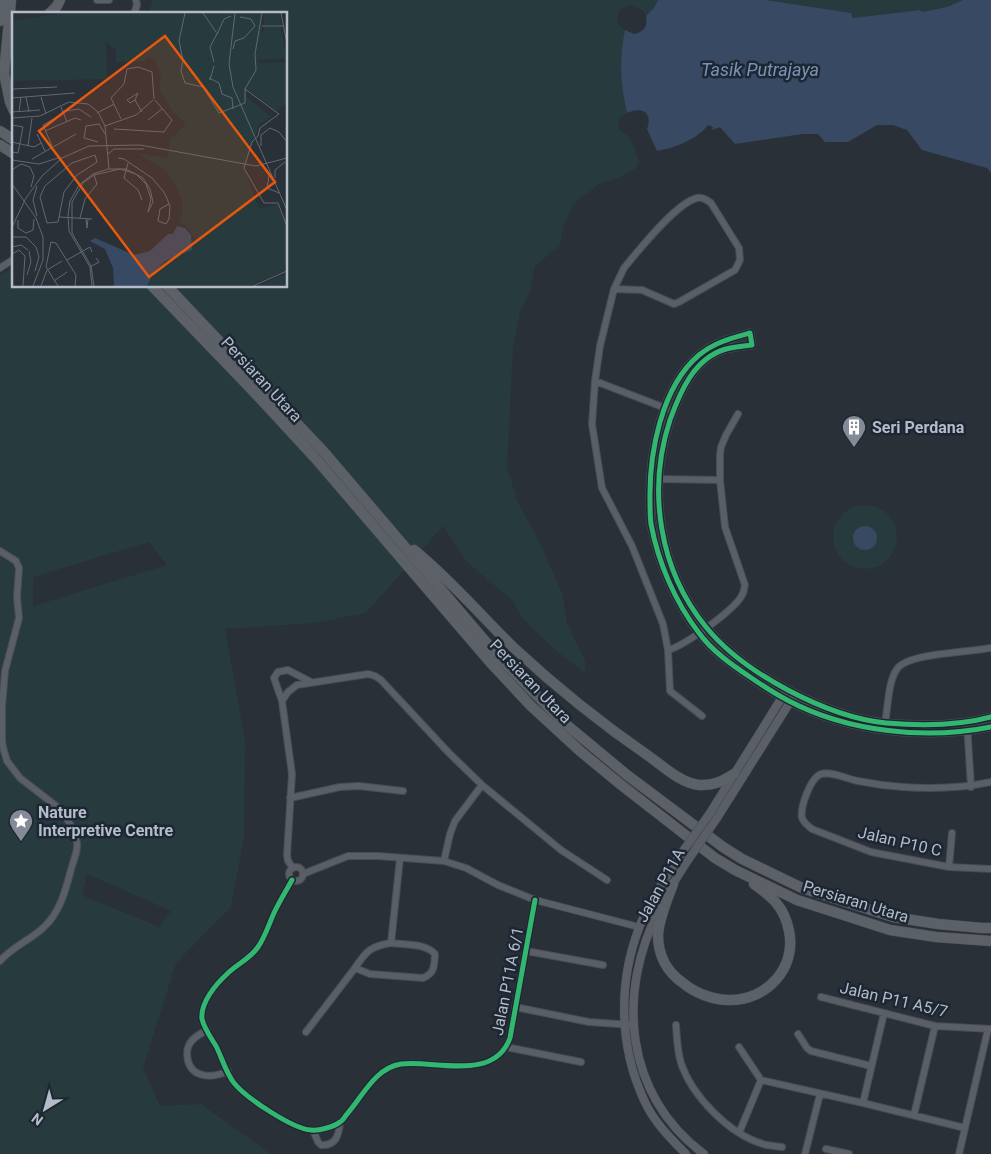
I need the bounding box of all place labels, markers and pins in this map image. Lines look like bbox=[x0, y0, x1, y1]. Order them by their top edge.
building icon: Seri Perdana bbox=[841, 414, 867, 448]
place label: Seri Perdana bbox=[872, 418, 965, 437]
place label: Nature Interpretive Centre bbox=[38, 803, 173, 840]
place icon: Nature Interpretive Centre bbox=[8, 808, 34, 842]

